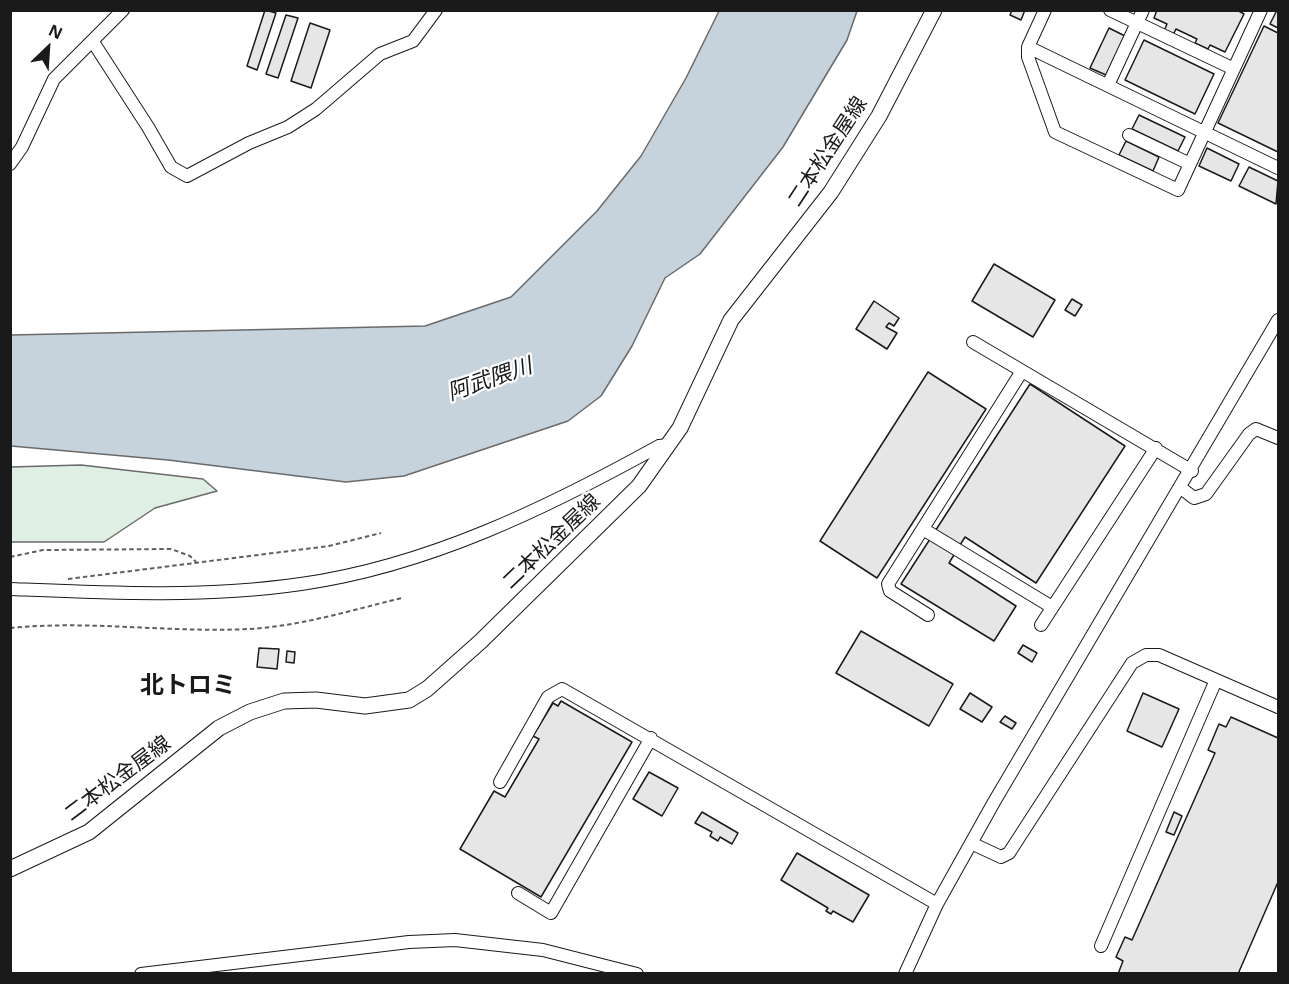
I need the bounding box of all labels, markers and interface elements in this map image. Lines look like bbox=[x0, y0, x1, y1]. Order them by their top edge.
north arrow bbox=[18, 18, 78, 78]
text: N bbox=[45, 19, 66, 44]
street label: 二本松金屋線 bbox=[783, 92, 873, 212]
water label: 阿武隈川 bbox=[444, 353, 536, 407]
street label: 二本松金屋線 bbox=[498, 489, 606, 595]
district label: 北トロミ bbox=[140, 672, 236, 700]
street label: 二本松金屋線 bbox=[60, 731, 176, 827]

